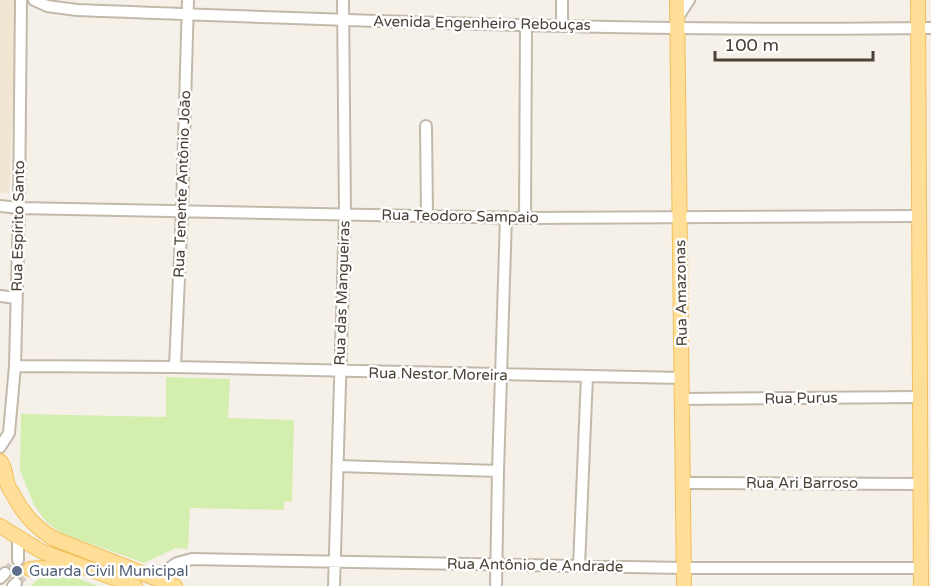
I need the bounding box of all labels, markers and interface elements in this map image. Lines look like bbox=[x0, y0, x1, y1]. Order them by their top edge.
street label: Avenida Engenheiro Rebouças bbox=[373, 12, 591, 34]
scale bar bbox=[715, 24, 872, 62]
text: 100 m bbox=[724, 34, 779, 56]
street label: Rua Tenente Antônio João bbox=[170, 90, 194, 278]
street label: Rua Espírito Santo bbox=[8, 160, 28, 292]
street label: Rua Teodoro Sampaio bbox=[381, 206, 539, 226]
street label: Rua das Mangueiras bbox=[330, 220, 354, 366]
street label: Rua Amazonas bbox=[671, 239, 691, 347]
street label: Rua Nestor Moreira bbox=[368, 364, 508, 384]
street label: Rua Purus bbox=[764, 388, 838, 408]
street label: Rua Ari Barroso bbox=[746, 474, 858, 492]
street label: Rua Antônio de Andrade bbox=[447, 554, 623, 576]
place label: Guarda Civil Municipal bbox=[29, 562, 188, 580]
marker: Guarda Civil Municipal bbox=[10, 564, 24, 578]

